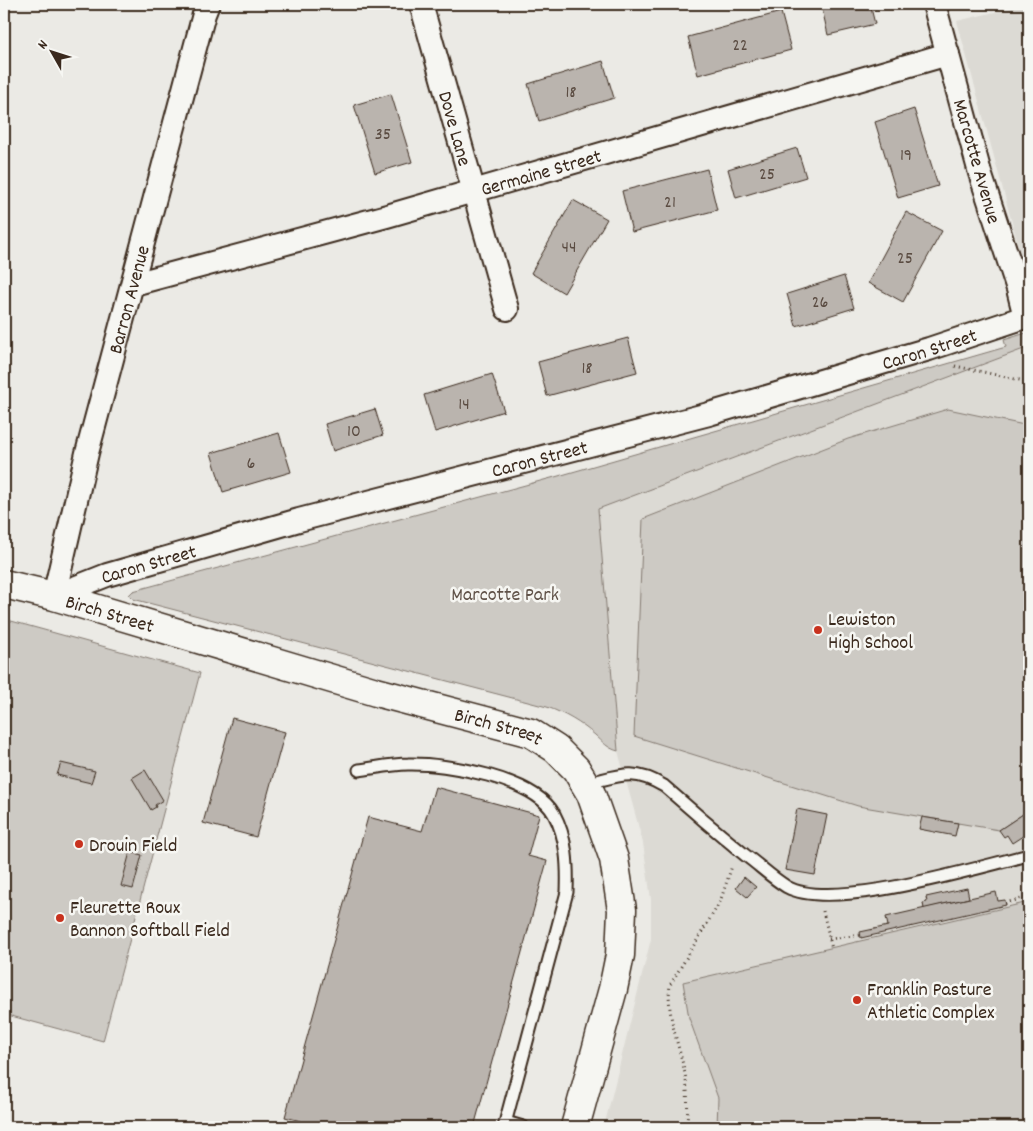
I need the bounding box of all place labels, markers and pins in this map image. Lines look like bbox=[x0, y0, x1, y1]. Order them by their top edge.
place label: Lewiston High School bbox=[828, 607, 913, 658]
marker: Lewiston High School bbox=[812, 624, 824, 636]
place label: Drouin Field bbox=[89, 833, 177, 861]
marker: Drouin Field bbox=[73, 838, 85, 850]
place label: Fleurette Roux Bannon Softball Field bbox=[70, 895, 230, 946]
marker: Fleurette Roux Bannon Softball Field bbox=[54, 912, 66, 924]
place label: Franklin Pasture Athletic Complex bbox=[867, 977, 995, 1028]
marker: Franklin Pasture Athletic Complex bbox=[851, 994, 863, 1006]

